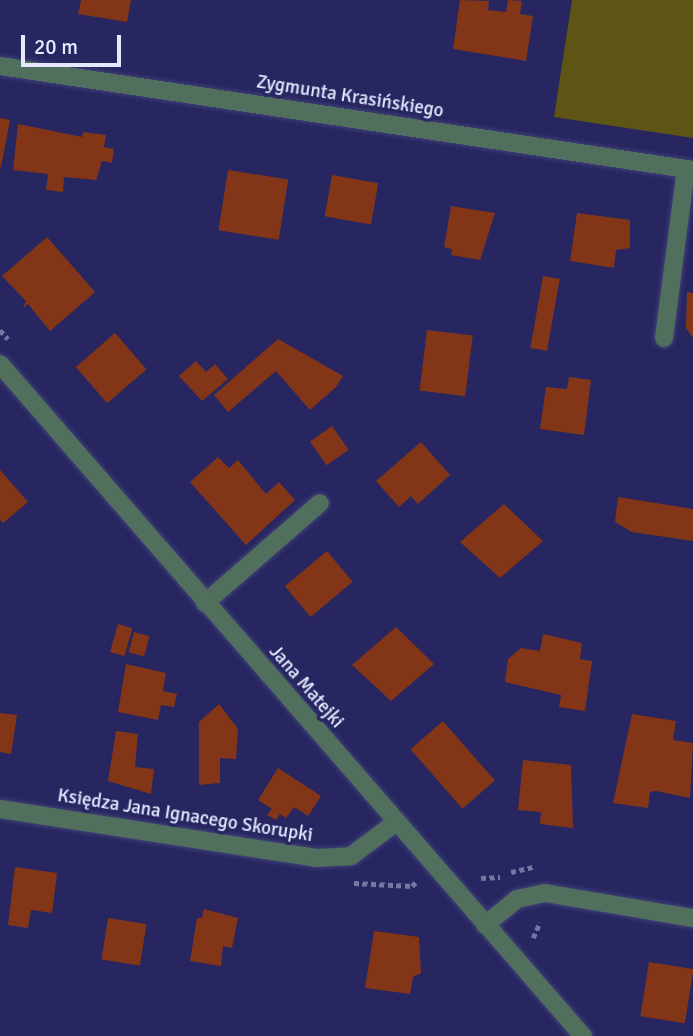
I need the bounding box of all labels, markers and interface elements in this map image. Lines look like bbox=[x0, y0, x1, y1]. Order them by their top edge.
scale bar bbox=[24, 21, 124, 65]
text: 20 m bbox=[34, 34, 78, 60]
street label: Zygmunta Krasińskiego bbox=[255, 71, 445, 123]
street label: Jana Matejki bbox=[264, 641, 348, 733]
street label: Księdza Jana Ignacego Skorupki bbox=[56, 785, 314, 847]

